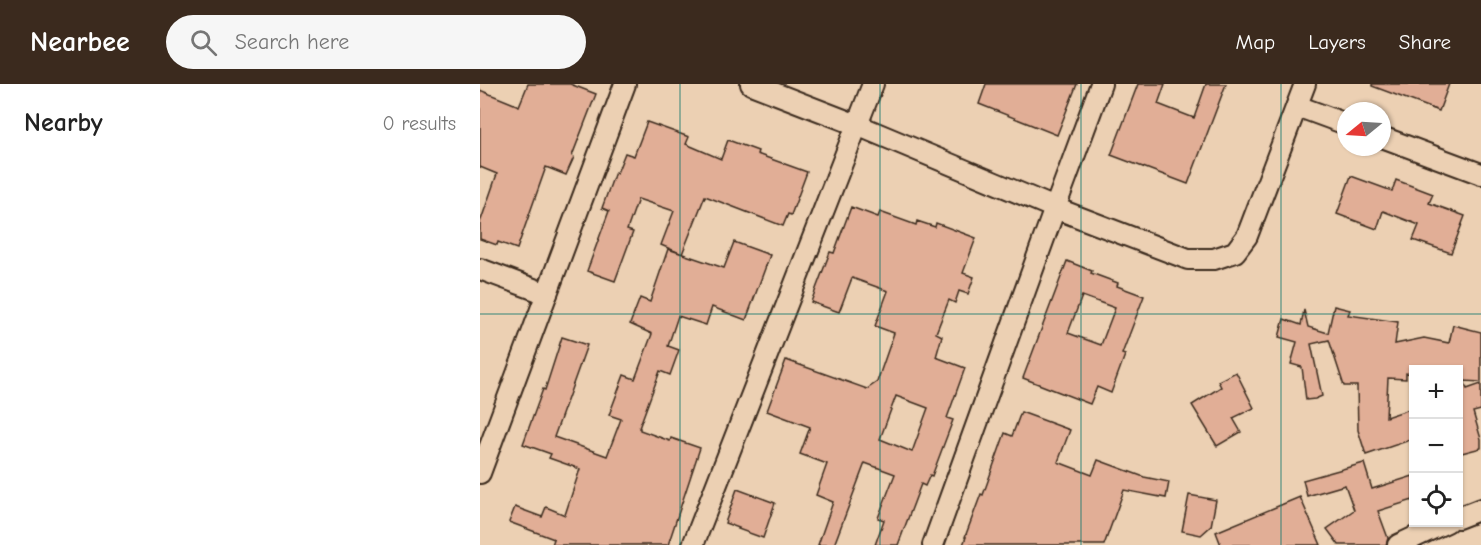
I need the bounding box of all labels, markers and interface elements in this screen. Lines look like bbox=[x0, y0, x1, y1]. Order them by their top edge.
search box bbox=[166, 15, 586, 69]
text: Nearbee bbox=[30, 26, 130, 58]
icon: search bbox=[187, 26, 220, 59]
text: Search here bbox=[235, 29, 349, 55]
text: Map bbox=[1236, 30, 1275, 54]
text: Layers bbox=[1308, 30, 1366, 54]
text: Share bbox=[1399, 30, 1451, 54]
north arrow bbox=[1337, 102, 1391, 156]
text: Nearby bbox=[24, 108, 103, 138]
text: 0 results bbox=[383, 112, 456, 135]
map controls bbox=[1409, 365, 1463, 527]
button: + bbox=[1409, 365, 1463, 419]
button: − bbox=[1409, 419, 1463, 473]
button: locate bbox=[1409, 473, 1463, 527]

